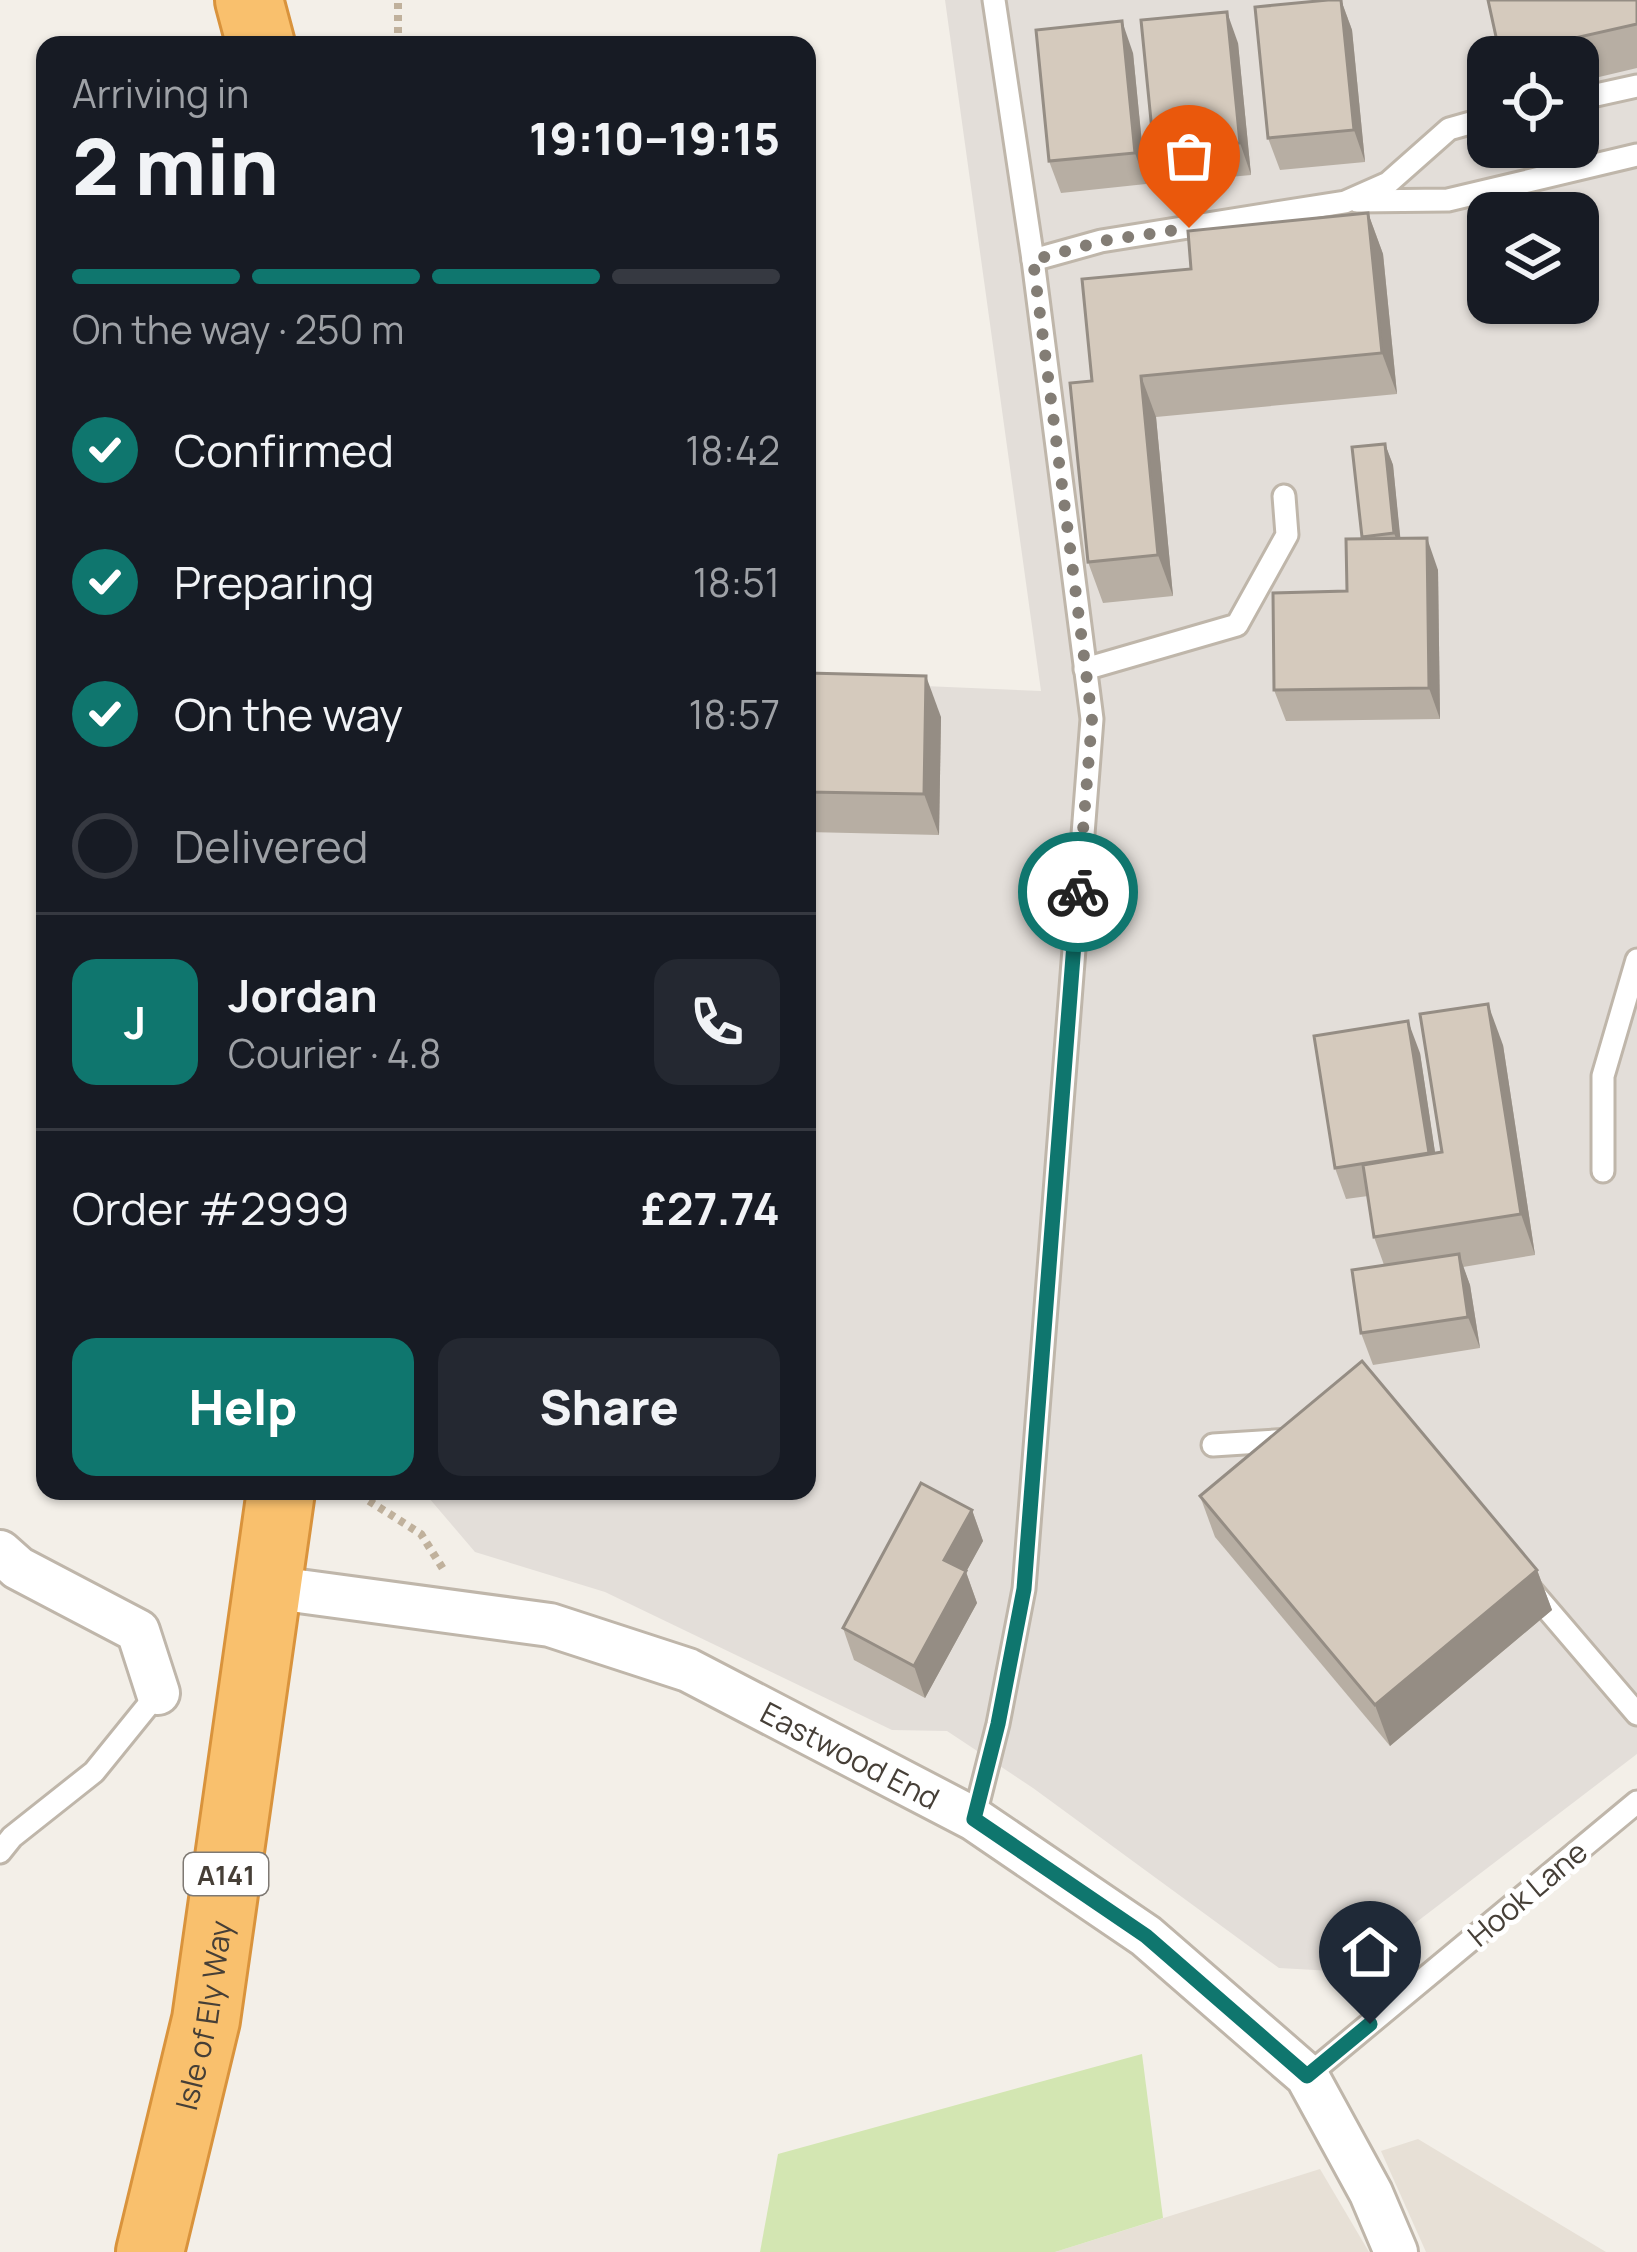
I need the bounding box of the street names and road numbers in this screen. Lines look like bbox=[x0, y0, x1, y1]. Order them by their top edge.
street label: Eastwood End bbox=[754, 1691, 947, 1818]
street label: Hook Lane bbox=[1459, 1831, 1595, 1955]
road number: A141 bbox=[184, 1853, 268, 1895]
street label: Isle of Ely Way bbox=[165, 1918, 240, 2114]

